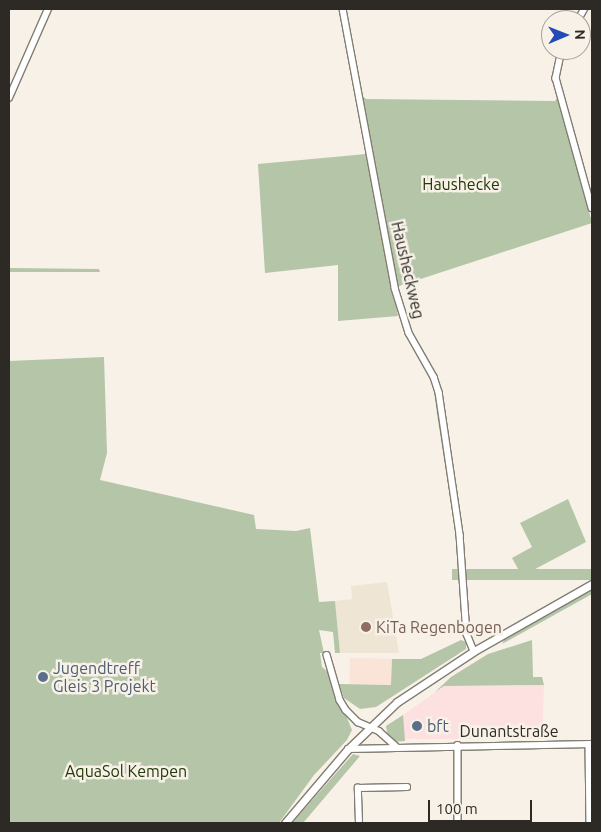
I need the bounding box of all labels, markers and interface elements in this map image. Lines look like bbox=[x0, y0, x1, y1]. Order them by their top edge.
north arrow bbox=[541, 10, 591, 60]
text: N bbox=[572, 29, 588, 40]
park label: Haushecke bbox=[422, 174, 500, 194]
street label: Hausheckweg bbox=[387, 219, 429, 321]
place label: KiTa Regenbogen bbox=[376, 617, 502, 637]
marker: KiTa Regenbogen bbox=[360, 621, 372, 633]
place label: Jugendtreff Gleis 3 Projekt bbox=[53, 658, 156, 696]
marker: Jugendtreff Gleis 3 Projekt bbox=[37, 671, 49, 683]
place label: bft bbox=[427, 716, 449, 736]
marker: bft bbox=[411, 720, 423, 732]
street label: Dunantstraße bbox=[459, 721, 559, 741]
park label: AquaSol Kempen bbox=[65, 761, 187, 781]
scale bar bbox=[431, 790, 535, 822]
text: 100 m bbox=[436, 800, 478, 817]

